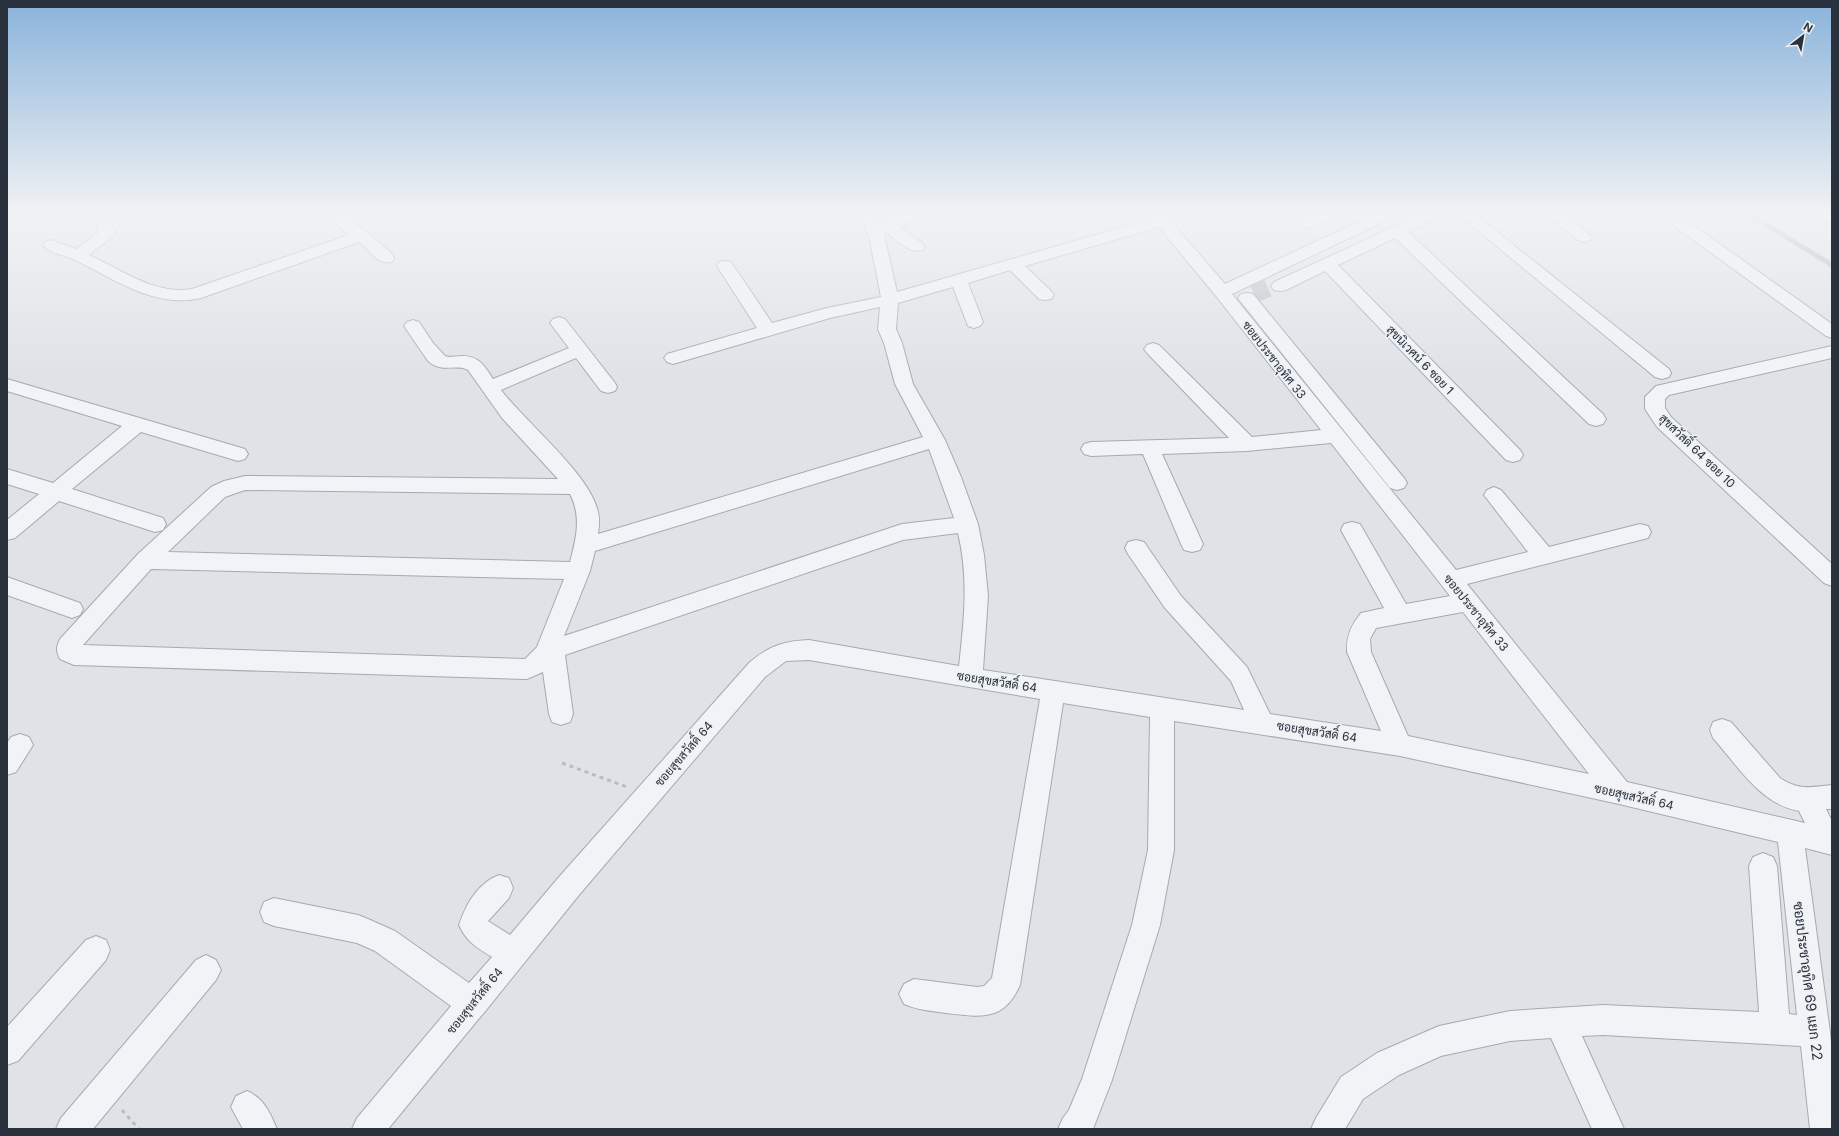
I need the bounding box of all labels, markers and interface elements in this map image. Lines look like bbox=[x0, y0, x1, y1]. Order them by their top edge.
north arrow bbox=[1783, 16, 1823, 56]
text: N bbox=[1801, 19, 1815, 36]
street label: ซอยประชาอุทิศ 33 bbox=[1238, 318, 1309, 403]
street label: สุขนิเวศน์ 6 ซอย 1 bbox=[1382, 322, 1457, 399]
street label: สุขสวัสดิ์ 64 ซอย 10 bbox=[1655, 408, 1741, 492]
street label: ซอยประชาอุทิศ 33 bbox=[1439, 571, 1512, 656]
street label: ซอยสุขสวัสดิ์ 64 bbox=[956, 664, 1039, 697]
street label: ซอยสุขสวัสดิ์ 64 bbox=[1276, 714, 1359, 747]
street label: ซอยสุขสวัสดิ์ 64 bbox=[649, 716, 718, 791]
street label: ซอยสุขสวัสดิ์ 64 bbox=[1592, 777, 1676, 815]
street label: ซอยประชาอุทิศ 69 แยก 22 bbox=[1788, 901, 1827, 1062]
street label: ซอยสุขสวัสดิ์ 64 bbox=[441, 962, 508, 1038]

